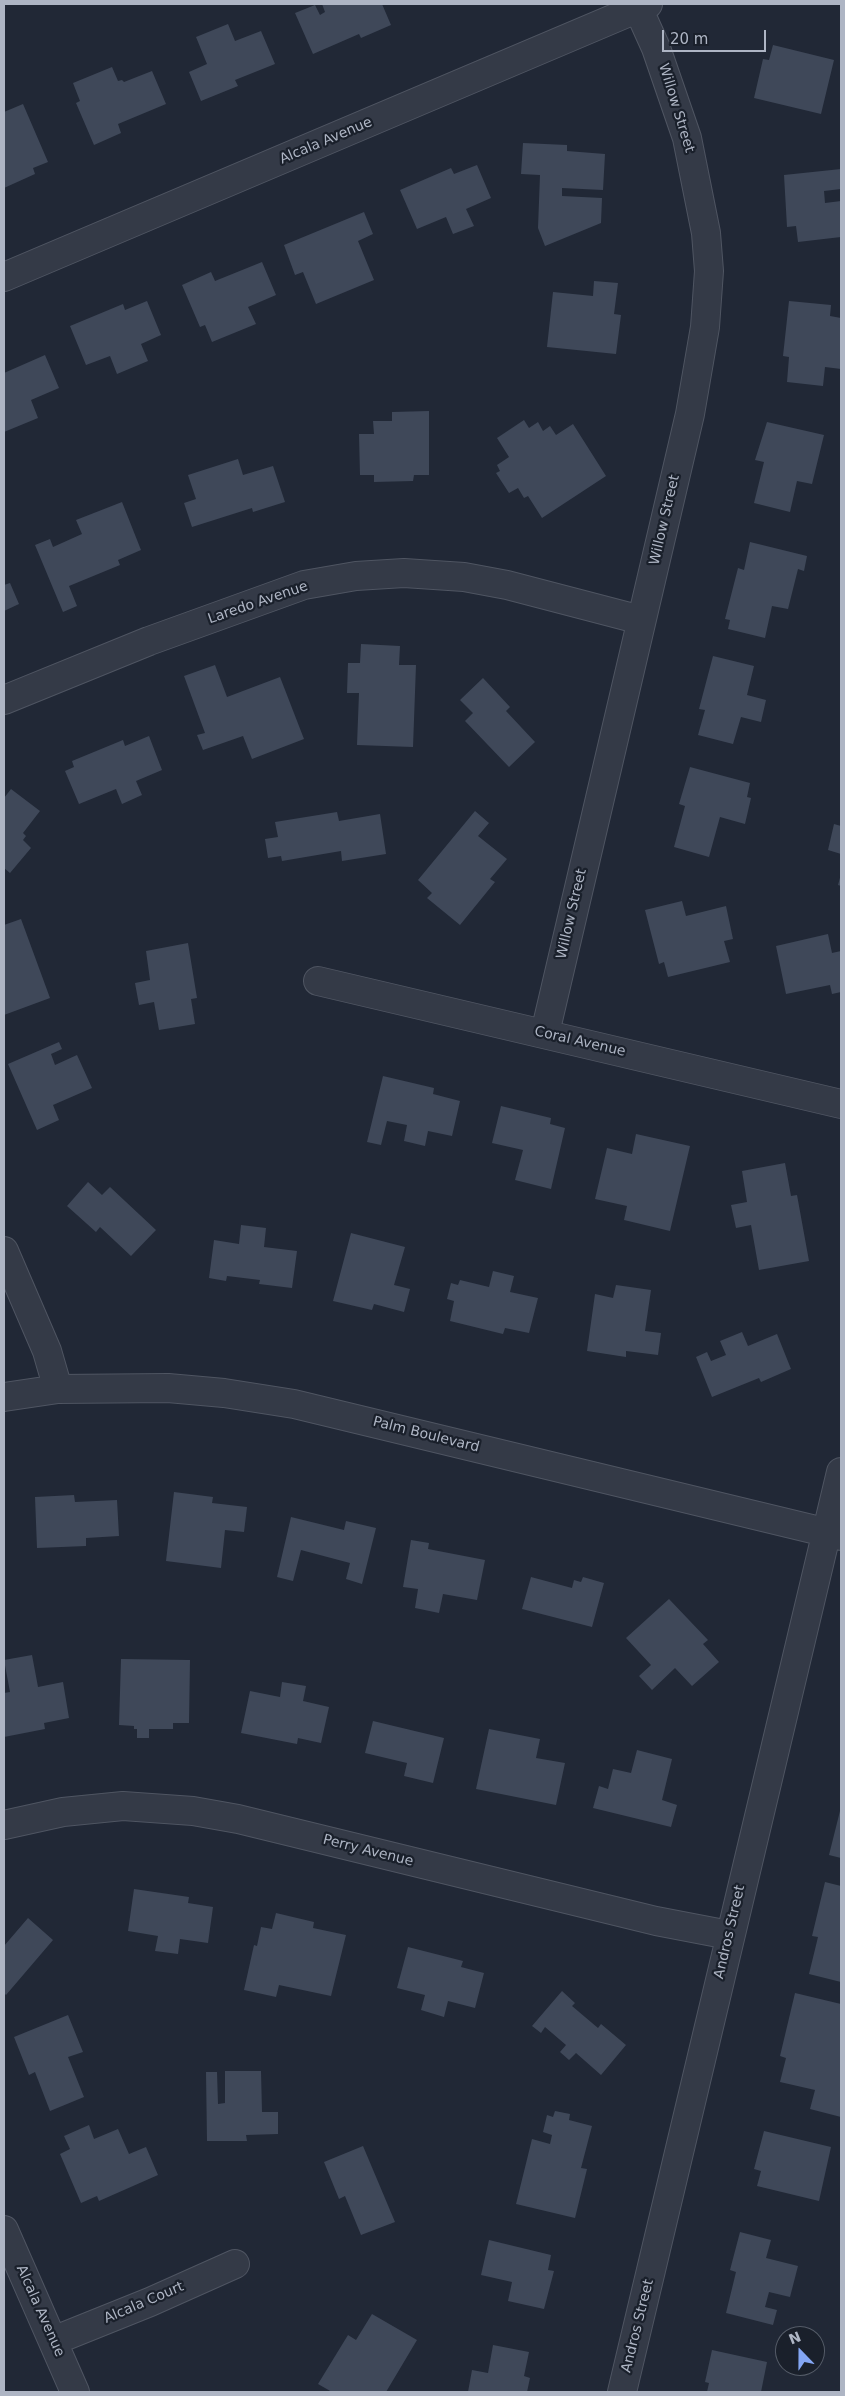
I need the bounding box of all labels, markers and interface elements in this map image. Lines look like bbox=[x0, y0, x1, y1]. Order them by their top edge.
scale bar bbox=[665, 20, 769, 52]
text: 20 m bbox=[670, 30, 708, 48]
street label: Willow Street bbox=[654, 61, 698, 155]
street label: Alcala Avenue bbox=[277, 114, 375, 168]
street label: Willow Street bbox=[646, 473, 684, 567]
street label: Laredo Avenue bbox=[206, 578, 310, 628]
street label: Willow Street bbox=[553, 867, 591, 961]
street label: Coral Avenue bbox=[533, 1023, 627, 1061]
street label: Palm Boulevard bbox=[371, 1414, 481, 1456]
street label: Perry Avenue bbox=[321, 1832, 415, 1870]
street label: Andros Street bbox=[711, 1884, 749, 1980]
street label: Alcala Avenue bbox=[12, 2263, 68, 2359]
street label: Andros Street bbox=[618, 2278, 658, 2374]
street label: Alcala Court bbox=[102, 2279, 186, 2327]
north arrow bbox=[775, 2326, 825, 2376]
text: N bbox=[786, 2328, 803, 2348]

